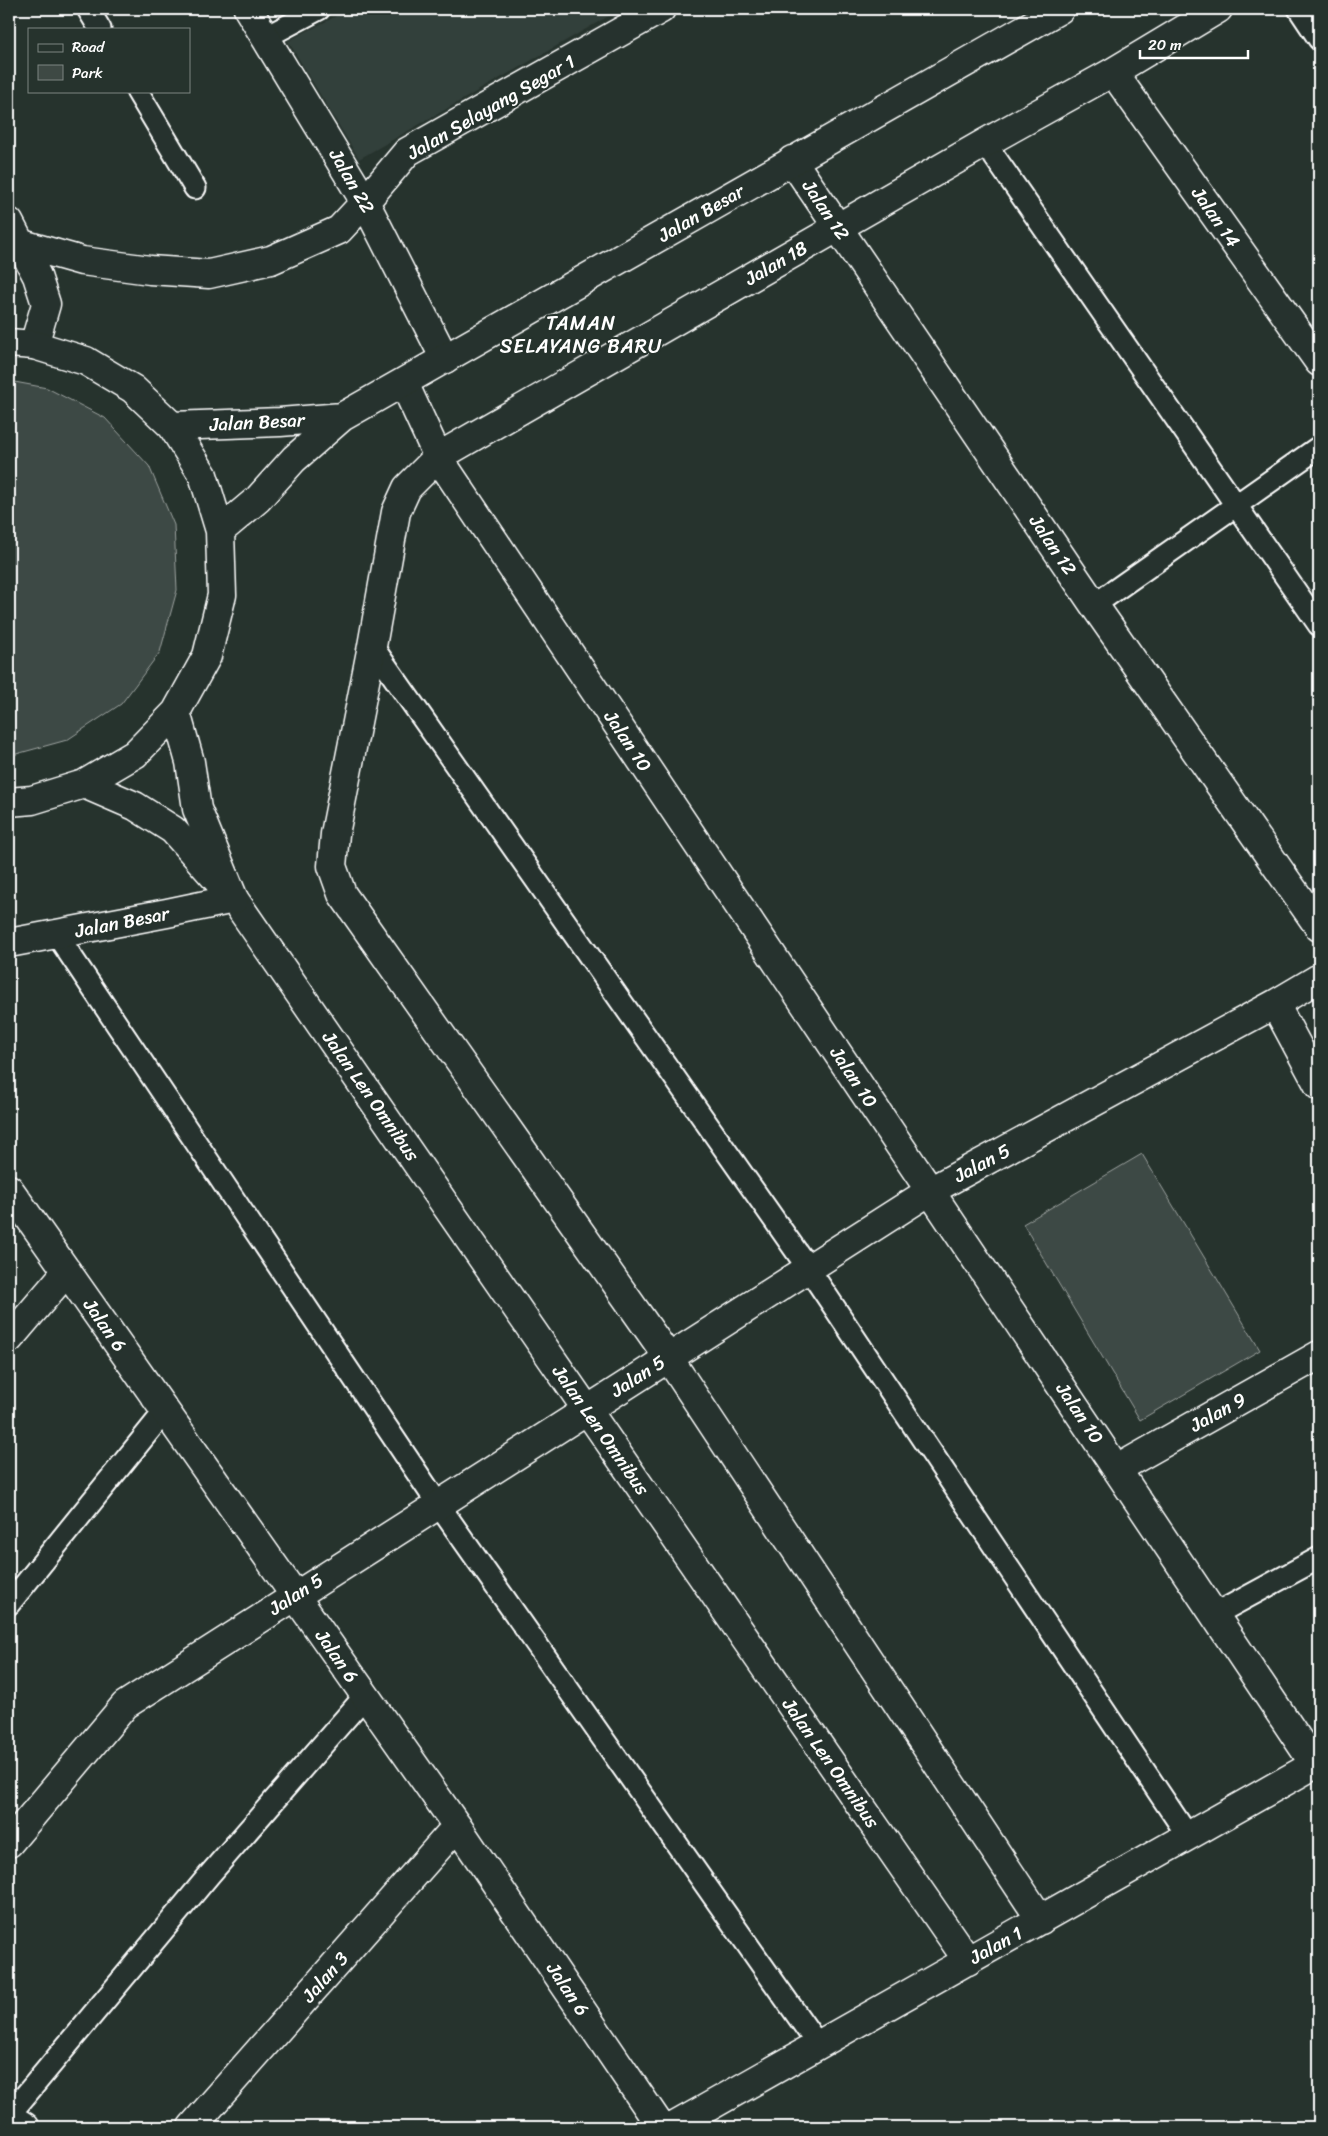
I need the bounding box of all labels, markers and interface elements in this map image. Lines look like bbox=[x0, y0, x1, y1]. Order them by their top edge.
legend bbox=[28, 28, 190, 92]
scale bar bbox=[1140, 28, 1248, 60]
text: 20 m bbox=[1148, 32, 1182, 58]
text: Road bbox=[72, 34, 105, 60]
street label: Jalan Selayang Segar 1 bbox=[400, 45, 581, 169]
text: Park bbox=[72, 60, 103, 86]
street label: Jalan 22 bbox=[320, 141, 384, 220]
street label: Jalan 12 bbox=[793, 172, 859, 247]
street label: Jalan Besar bbox=[651, 174, 751, 252]
street label: Jalan 14 bbox=[1182, 179, 1249, 255]
street label: Jalan 18 bbox=[737, 231, 814, 295]
district label: TAMAN SELAYANG BARU bbox=[500, 306, 662, 364]
street label: Jalan Besar bbox=[208, 403, 307, 441]
street label: Jalan 12 bbox=[1020, 507, 1086, 582]
street label: Jalan 10 bbox=[595, 702, 661, 779]
street label: Jalan Besar bbox=[71, 897, 173, 947]
street label: Jalan Len Omnibus bbox=[313, 1023, 429, 1168]
street label: Jalan 10 bbox=[821, 1038, 887, 1115]
street label: Jalan 5 bbox=[947, 1134, 1017, 1192]
street label: Jalan 6 bbox=[74, 1290, 136, 1359]
street label: Jalan 5 bbox=[603, 1346, 673, 1407]
street label: Jalan Len Omnibus bbox=[543, 1357, 659, 1502]
street label: Jalan 10 bbox=[1047, 1374, 1113, 1451]
street label: Jalan 9 bbox=[1183, 1383, 1252, 1442]
street label: Jalan 5 bbox=[261, 1564, 331, 1625]
street label: Jalan 6 bbox=[306, 1621, 368, 1690]
street label: Jalan Len Omnibus bbox=[773, 1690, 889, 1835]
street label: Jalan 1 bbox=[962, 1917, 1029, 1974]
street label: Jalan 3 bbox=[293, 1943, 357, 2011]
street label: Jalan 6 bbox=[537, 1954, 598, 2023]

